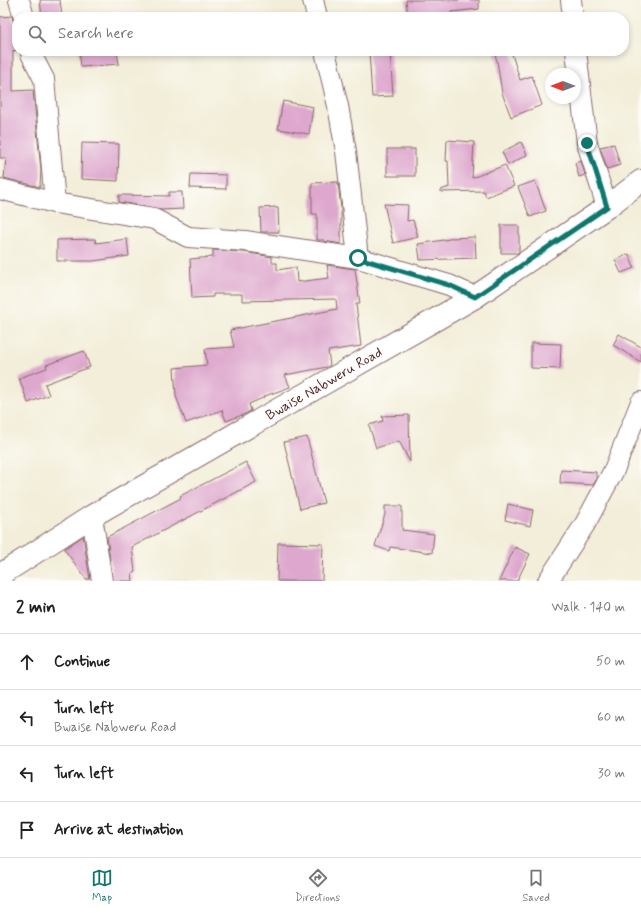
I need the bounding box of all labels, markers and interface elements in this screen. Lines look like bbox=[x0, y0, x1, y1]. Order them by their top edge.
search box bbox=[12, 12, 629, 56]
icon: search bbox=[26, 23, 48, 45]
text: Search here bbox=[58, 24, 134, 44]
north arrow bbox=[545, 68, 581, 104]
route end bbox=[578, 134, 596, 152]
route start bbox=[349, 249, 367, 267]
street label: Bwaise Nabweru Road bbox=[263, 343, 385, 425]
text: 2 min bbox=[16, 596, 56, 618]
text: Walk · 140 m bbox=[552, 599, 625, 616]
icon: ahead bbox=[16, 651, 38, 673]
text: Continue bbox=[54, 652, 110, 672]
text: 50 m bbox=[596, 653, 625, 670]
text: Turn left bbox=[54, 699, 114, 719]
icon: left bbox=[16, 707, 38, 729]
text: 60 m bbox=[597, 709, 625, 726]
text: Bwaise Nabweru Road bbox=[54, 719, 176, 736]
icon: left bbox=[16, 763, 38, 785]
text: Turn left bbox=[54, 764, 114, 784]
text: 30 m bbox=[598, 765, 625, 782]
icon: arrive bbox=[16, 819, 38, 841]
text: Arrive at destination bbox=[54, 820, 183, 840]
tab: Map bbox=[91, 867, 113, 905]
tab: Directions bbox=[295, 867, 340, 905]
tab: Saved bbox=[522, 867, 550, 905]

